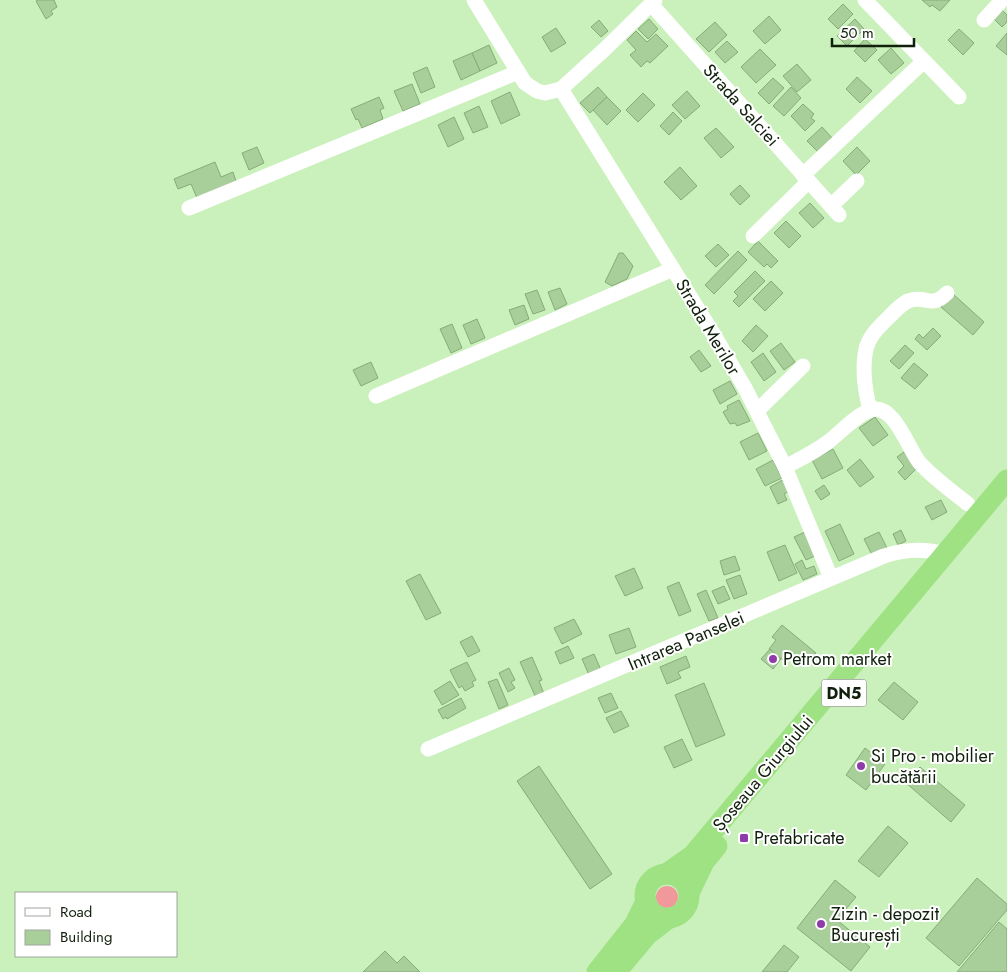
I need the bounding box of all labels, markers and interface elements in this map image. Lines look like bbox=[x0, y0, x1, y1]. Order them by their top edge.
scale bar bbox=[832, 15, 914, 47]
text: 50 m bbox=[840, 22, 874, 44]
street label: Strada Salciei bbox=[697, 58, 785, 152]
street label: Strada Merilor bbox=[669, 274, 747, 381]
street label: Intrarea Panselei bbox=[624, 605, 748, 677]
place label: Petrom market bbox=[783, 646, 892, 672]
marker: Petrom market bbox=[767, 653, 779, 665]
road number: DN5 bbox=[822, 680, 866, 706]
street label: Șoseaua Giurgiului bbox=[706, 709, 820, 837]
place label: Si Pro - mobilier bucătării bbox=[871, 743, 995, 790]
marker: Si Pro - mobilier bucătării bbox=[855, 760, 867, 772]
place label: Prefabricate bbox=[754, 825, 844, 851]
marker: Prefabricate bbox=[738, 832, 750, 844]
legend bbox=[15, 892, 178, 957]
text: Road bbox=[60, 901, 92, 923]
place label: Zizin - depozit București bbox=[831, 901, 940, 948]
marker: Zizin - depozit București bbox=[815, 918, 827, 930]
text: Building bbox=[60, 926, 112, 948]

